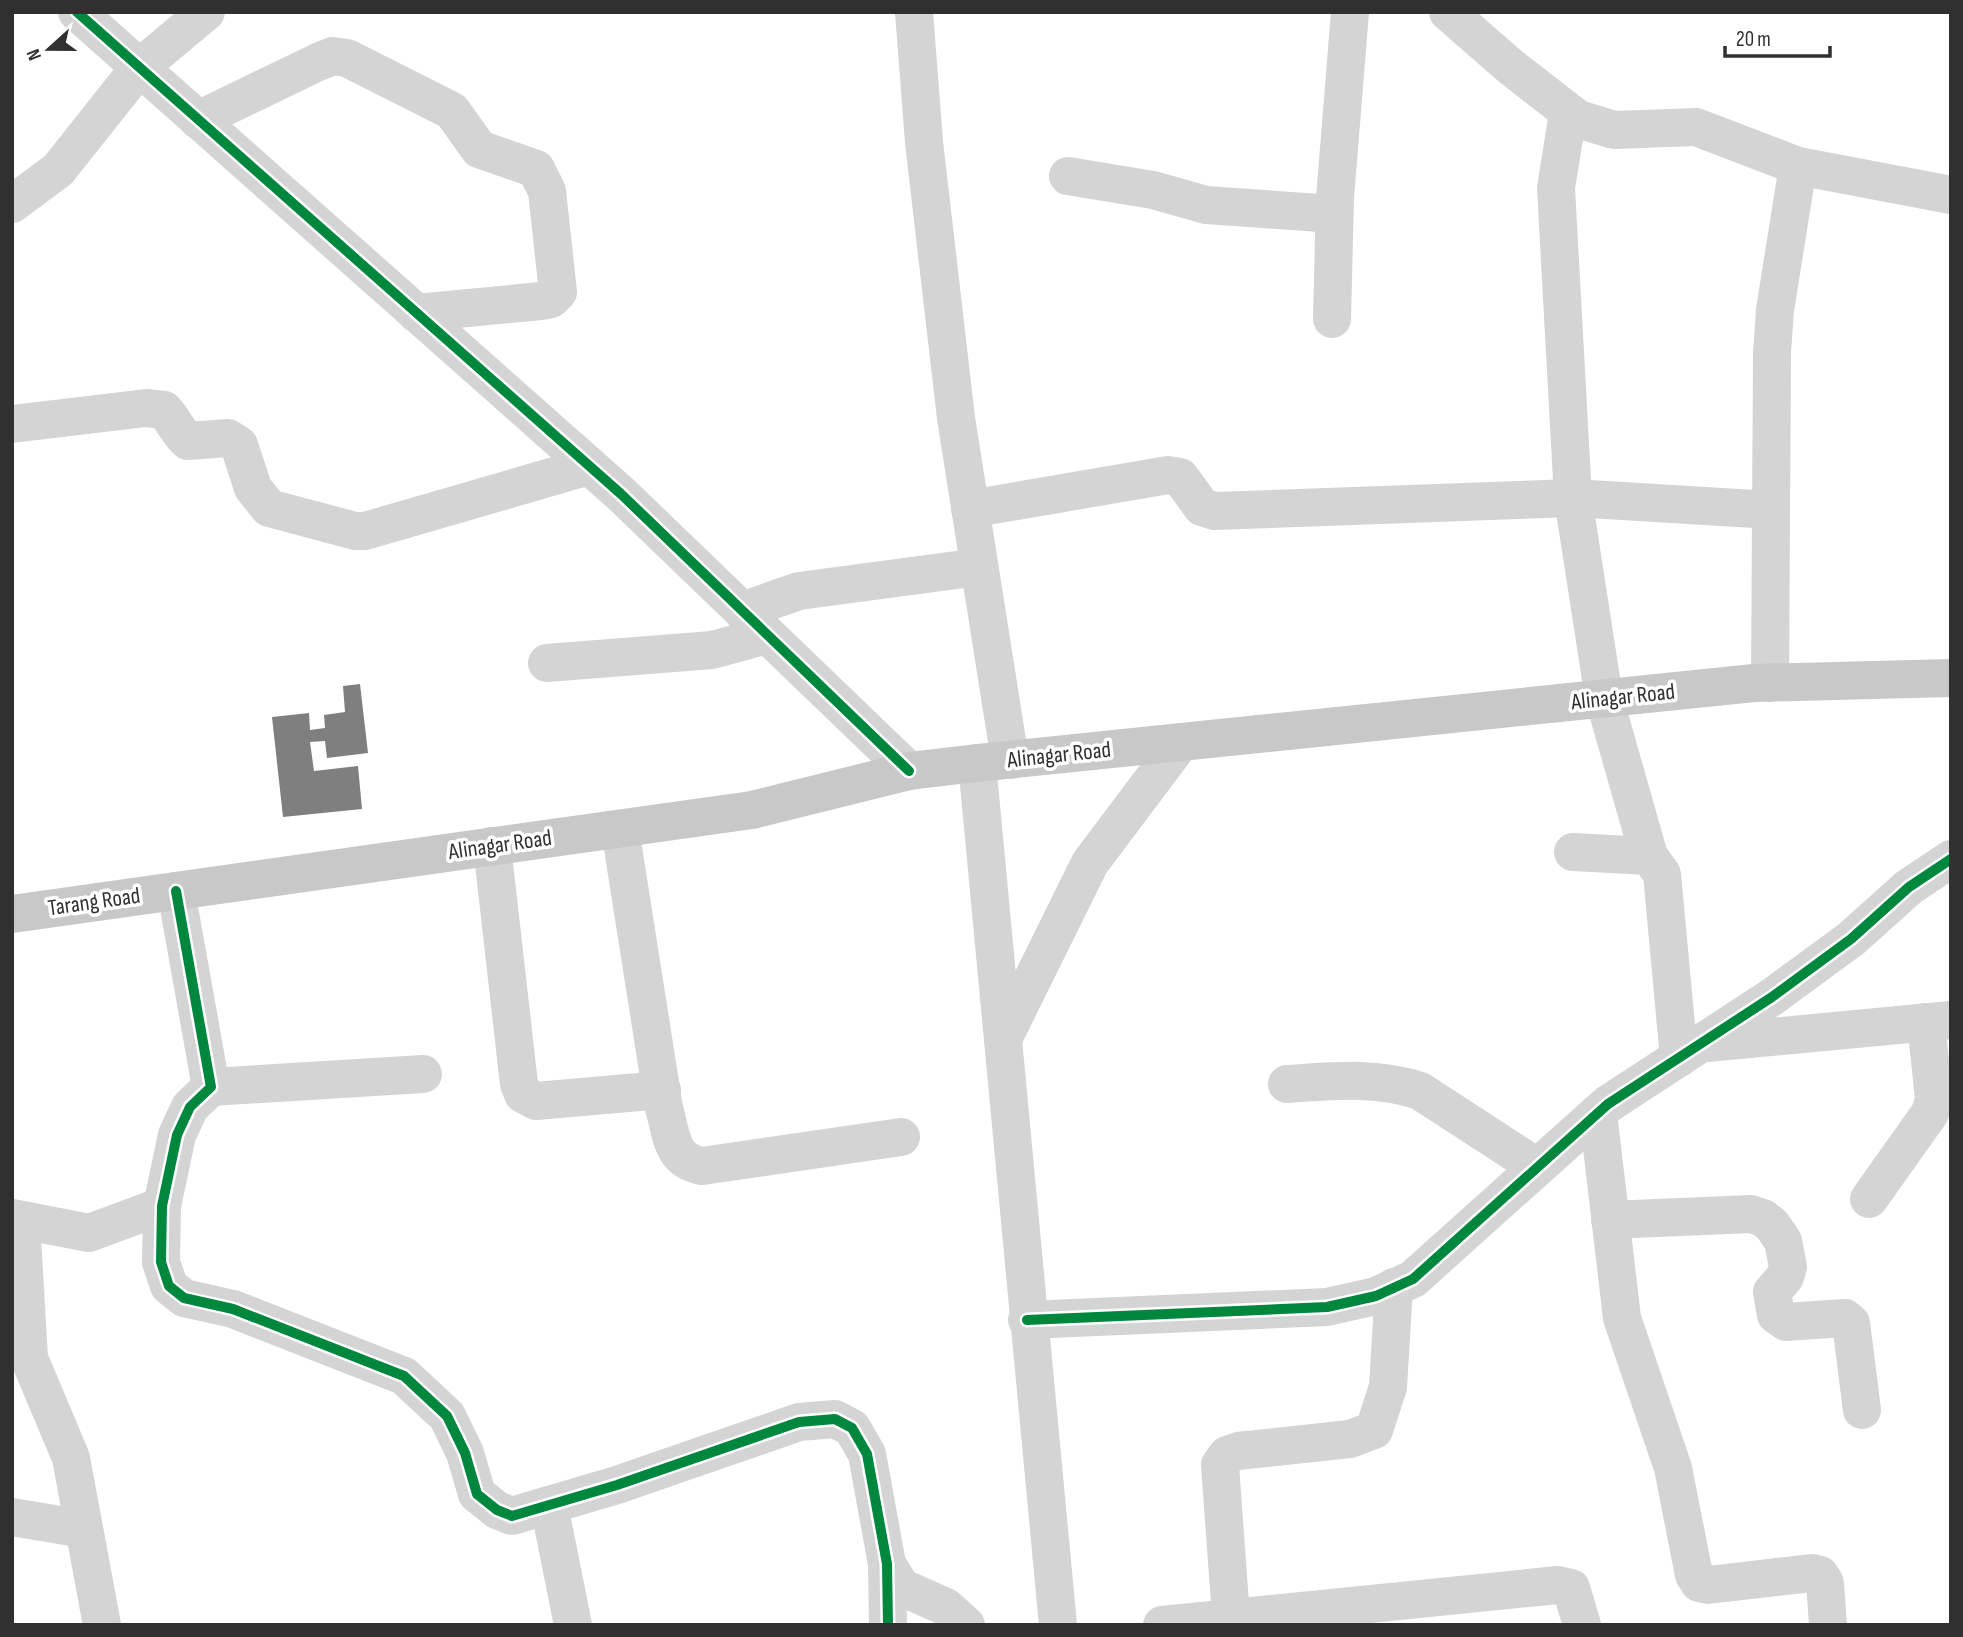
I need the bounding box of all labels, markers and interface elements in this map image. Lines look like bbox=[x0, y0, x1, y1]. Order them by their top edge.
north arrow bbox=[14, 14, 84, 84]
scale bar bbox=[1725, 14, 1830, 58]
text: 20 m bbox=[1736, 27, 1771, 52]
text: N bbox=[22, 46, 47, 63]
street label: Alinagar Road bbox=[1569, 678, 1676, 716]
street label: Alinagar Road bbox=[1005, 736, 1112, 774]
street label: Alinagar Road bbox=[445, 824, 554, 866]
street label: Tarang Road bbox=[46, 882, 142, 922]

